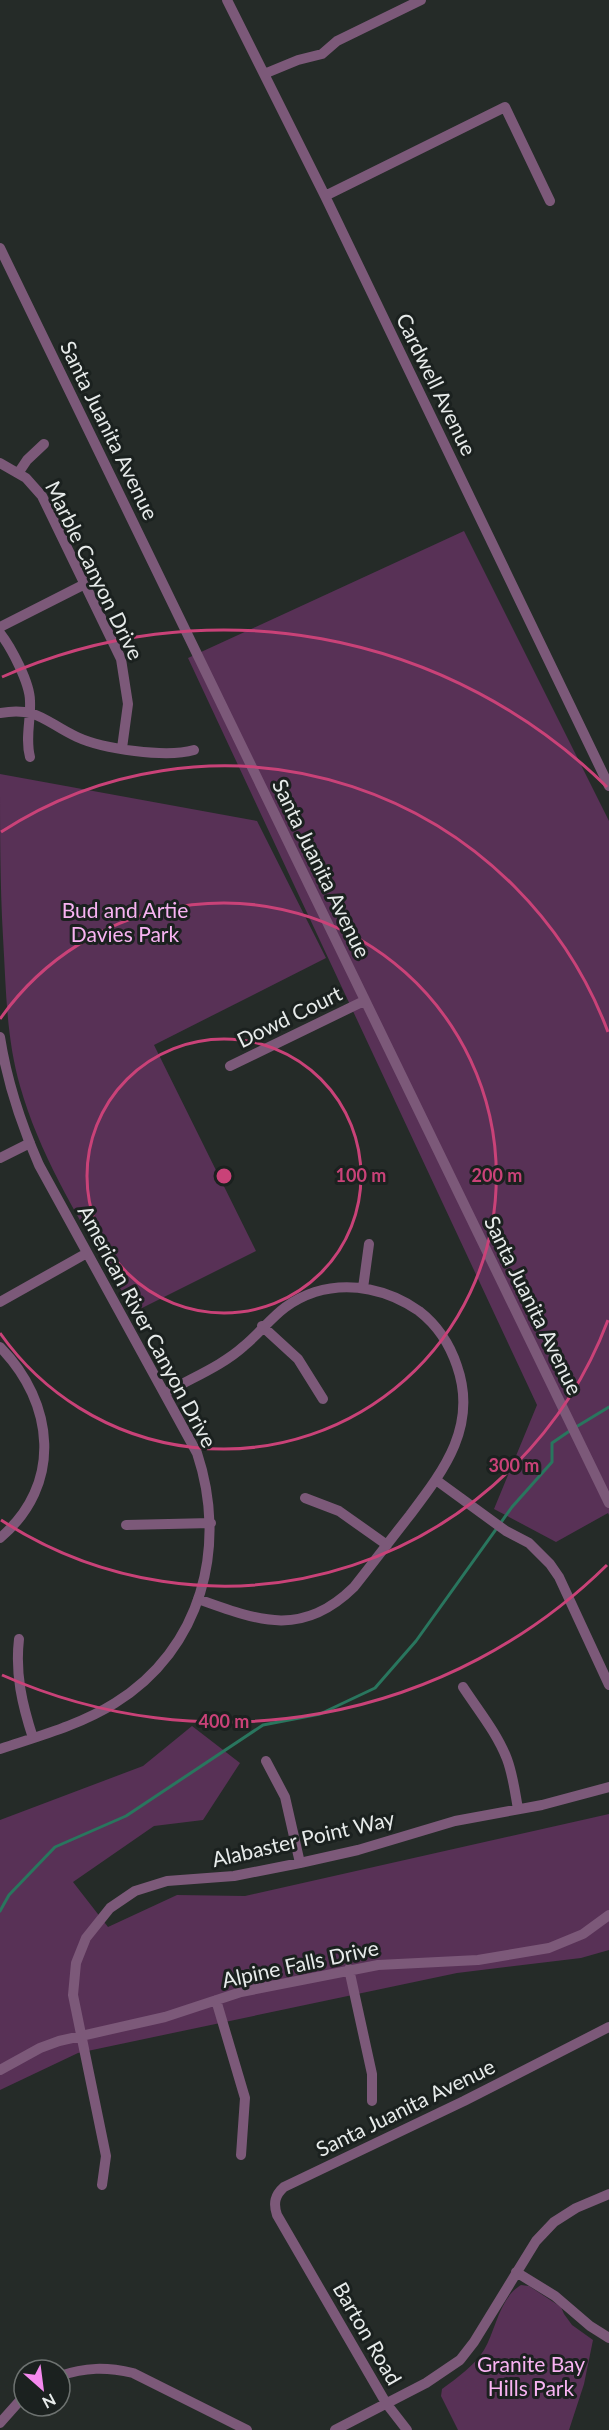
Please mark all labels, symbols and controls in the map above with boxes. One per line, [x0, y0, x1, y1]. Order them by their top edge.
street label: Cardwell Avenue [392, 309, 482, 459]
street label: Santa Juanita Avenue [56, 337, 164, 523]
street label: Marble Canyon Drive [41, 476, 149, 664]
street label: Santa Juanita Avenue [268, 775, 376, 961]
park label: Bud and Artie Davies Park [62, 897, 188, 946]
street label: Dowd Court [232, 980, 346, 1052]
text: 100 m [336, 1164, 386, 1186]
text: 200 m [472, 1164, 522, 1186]
centre of rings [214, 1166, 234, 1186]
street label: American River Canyon Drive [73, 1201, 223, 1451]
street label: Santa Juanita Avenue [480, 1212, 588, 1398]
text: 300 m [489, 1454, 539, 1476]
text: 400 m [199, 1710, 249, 1732]
street label: Alabaster Point Way [209, 1805, 397, 1871]
street label: Alpine Falls Drive [219, 1934, 381, 1992]
street label: Santa Juanita Avenue [312, 2053, 498, 2161]
street label: Barton Road [329, 2277, 407, 2389]
park label: Granite Bay Hills Park [477, 2351, 585, 2400]
north arrow [12, 2358, 72, 2418]
text: N [39, 2390, 59, 2413]

